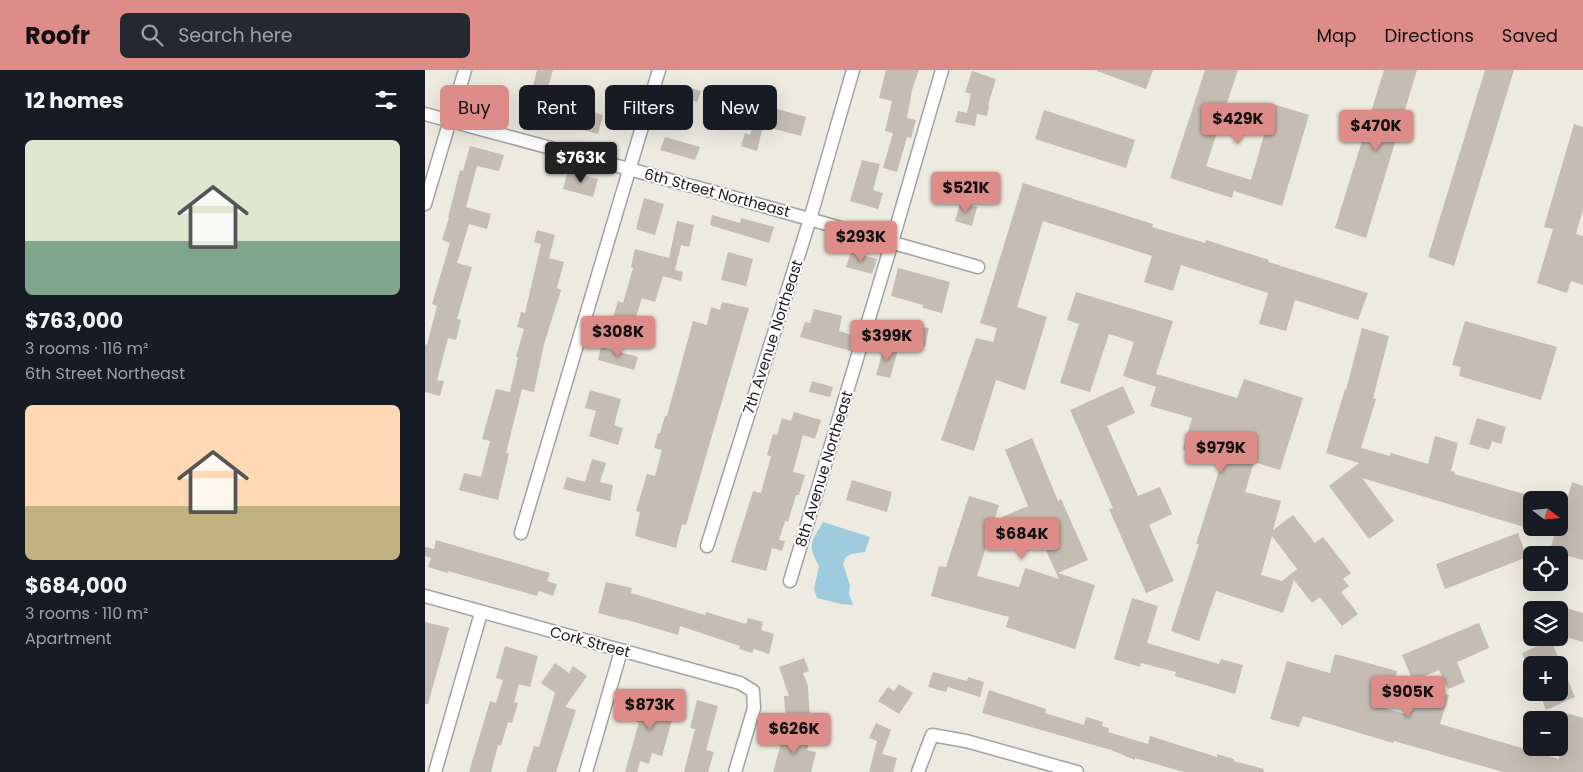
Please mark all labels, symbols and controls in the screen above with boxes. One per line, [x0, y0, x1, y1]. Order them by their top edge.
search box [120, 13, 470, 58]
text: Roofr [25, 19, 90, 52]
icon: search [138, 21, 166, 49]
text: Search here [178, 22, 293, 49]
text: Map [1317, 23, 1356, 48]
text: Directions [1384, 23, 1474, 48]
text: Saved [1502, 23, 1558, 48]
chip: Buy [440, 85, 509, 130]
chip: Rent [519, 85, 595, 130]
chip: Filters [605, 85, 693, 130]
chip: New [703, 85, 777, 130]
text: 12 homes [25, 86, 124, 115]
icon: filters [372, 86, 400, 114]
pin: $429K [1203, 102, 1273, 145]
text: $429K [1212, 107, 1264, 130]
pin: $470K [1341, 109, 1411, 152]
text: $470K [1350, 114, 1402, 137]
pin: $763K [546, 142, 616, 184]
text: $763K [556, 146, 606, 169]
street label: 6th Street Northeast [642, 163, 792, 222]
icon: home [168, 172, 258, 262]
pin: $521K [931, 172, 1001, 214]
text: $521K [942, 176, 990, 199]
pin: $293K [826, 220, 896, 263]
text: $293K [836, 225, 886, 248]
street label: 7th Avenue Northeast [738, 257, 807, 417]
text: $763,000 [25, 306, 123, 335]
pin: $308K [583, 316, 653, 358]
text: $308K [592, 320, 644, 343]
pin: $399K [852, 320, 922, 362]
text: $399K [861, 324, 913, 347]
text: 3 rooms · 116 m² [25, 337, 148, 360]
text: 6th Street Northeast [25, 362, 185, 385]
street label: 8th Avenue Northeast [790, 388, 857, 550]
pin: $979K [1186, 432, 1256, 474]
text: $979K [1196, 436, 1246, 459]
icon: home [168, 437, 258, 527]
north arrow [1523, 491, 1567, 536]
map controls [1523, 491, 1568, 756]
pin: $684K [987, 518, 1057, 560]
text: $684K [995, 522, 1049, 545]
button: locate [1523, 546, 1568, 591]
text: $684,000 [25, 571, 127, 600]
button: layers [1523, 601, 1568, 646]
text: 3 rooms · 110 m² [25, 602, 148, 625]
street label: Cork Street [548, 621, 633, 662]
text: Apartment [25, 627, 112, 650]
button: + [1523, 656, 1568, 701]
pin: $905K [1373, 676, 1443, 718]
text: $905K [1382, 680, 1434, 703]
pin: $873K [615, 688, 685, 731]
text: $873K [625, 693, 675, 716]
button: − [1523, 711, 1568, 756]
pin: $626K [759, 712, 829, 755]
text: $626K [768, 717, 820, 740]

